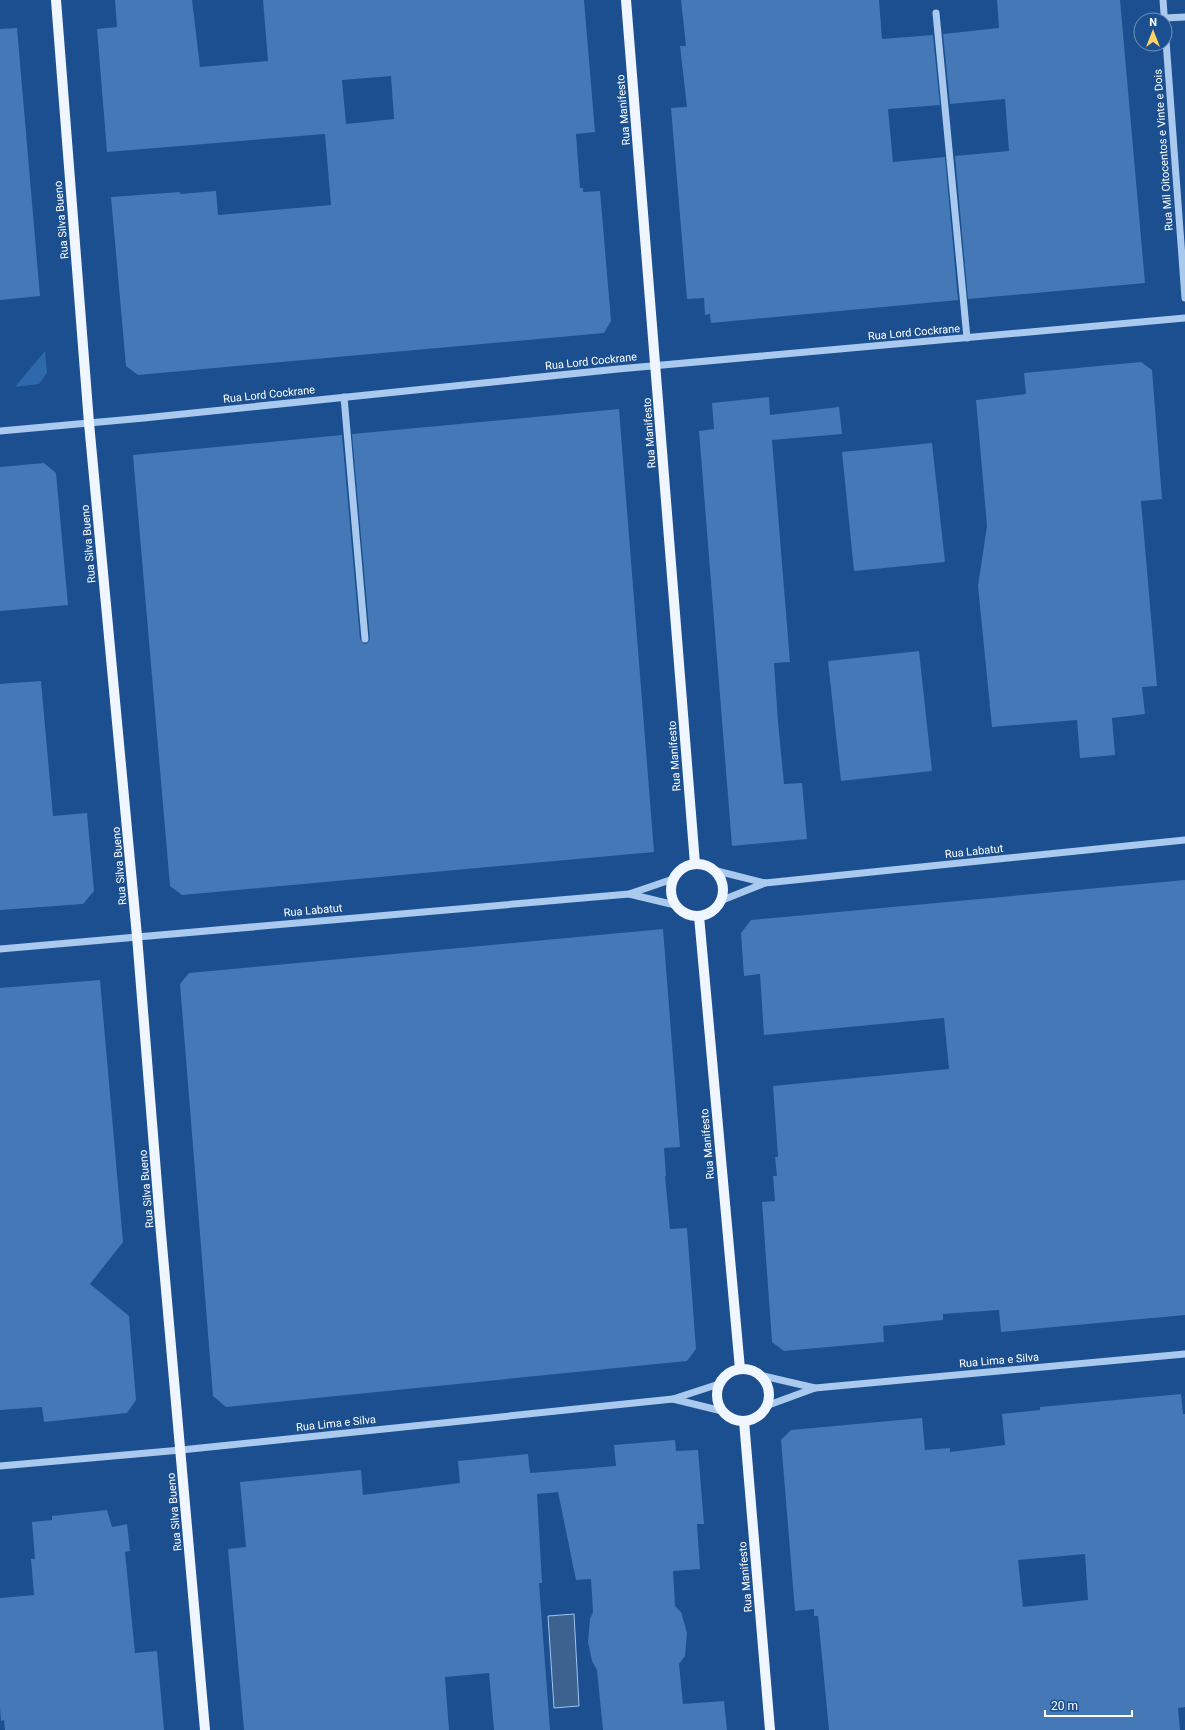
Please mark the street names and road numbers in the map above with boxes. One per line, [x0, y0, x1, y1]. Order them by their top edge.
street label: Rua Mil Oitocentos e Vinte e Dois [1151, 68, 1176, 231]
street label: Rua Manifesto [614, 74, 633, 146]
street label: Rua Silva Bueno [52, 180, 71, 260]
street label: Rua Lord Cockrane [867, 322, 961, 343]
street label: Rua Lord Cockrane [544, 350, 638, 373]
street label: Rua Lord Cockrane [222, 383, 316, 406]
street label: Rua Manifesto [641, 397, 658, 469]
street label: Rua Silva Bueno [79, 504, 98, 584]
street label: Rua Manifesto [666, 720, 683, 792]
street label: Rua Silva Bueno [110, 826, 129, 906]
street label: Rua Labatut [944, 842, 1004, 861]
street label: Rua Labatut [283, 901, 343, 920]
street label: Rua Manifesto [698, 1108, 717, 1180]
street label: Rua Silva Bueno [137, 1149, 156, 1229]
street label: Rua Lima e Silva [959, 1351, 1040, 1370]
street label: Rua Lima e Silva [295, 1413, 377, 1434]
street label: Rua Silva Bueno [165, 1472, 184, 1552]
street label: Rua Manifesto [736, 1541, 755, 1613]

